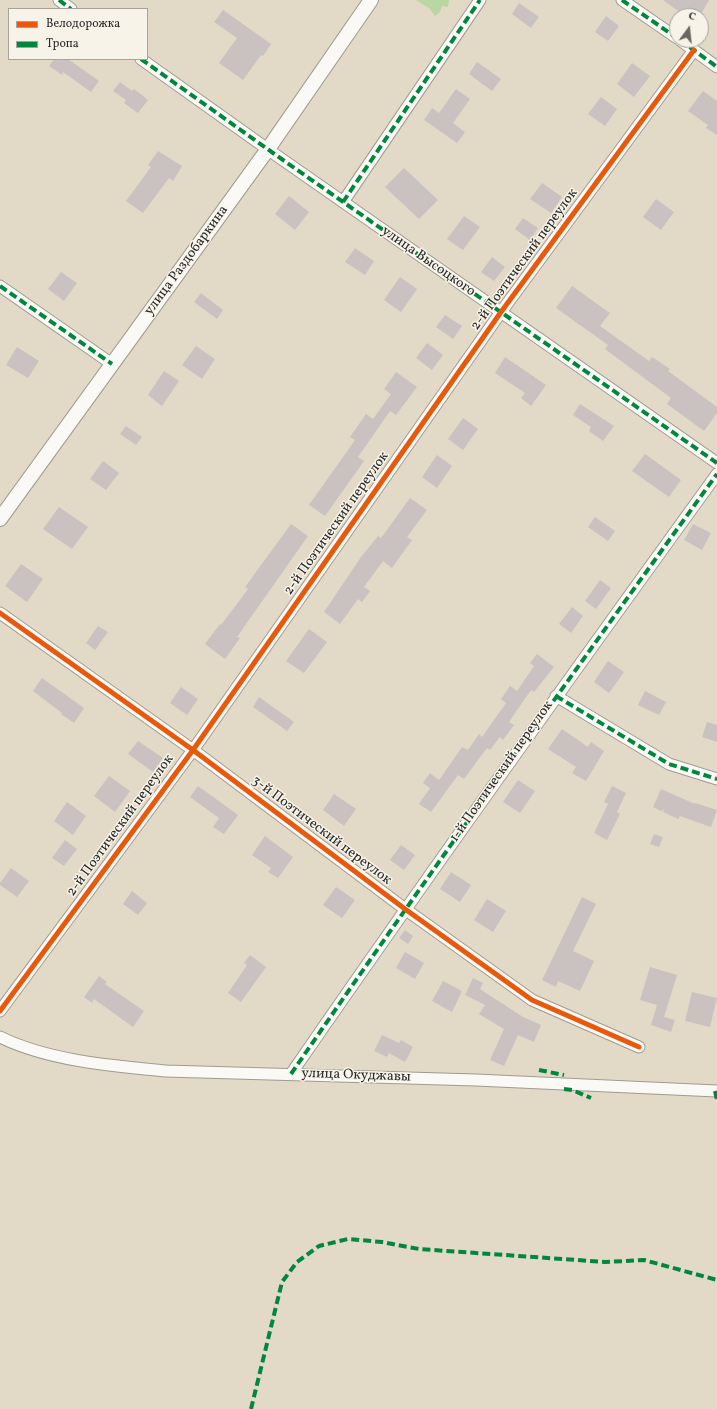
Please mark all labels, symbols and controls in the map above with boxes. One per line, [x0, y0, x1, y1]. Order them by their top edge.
legend [8, 8, 148, 60]
north arrow [669, 8, 709, 48]
text: С [687, 9, 697, 25]
text: Велодорожка [46, 16, 120, 32]
text: Тропа [46, 36, 79, 52]
street label: 2-й Поэтический переулок [468, 186, 582, 334]
street label: улица Раздобаркина [141, 203, 233, 319]
street label: улица Высоцкого [378, 223, 478, 301]
street label: 2-й Поэтический переулок [281, 449, 393, 599]
street label: 1-й Поэтический переулок [447, 698, 557, 846]
street label: 2-й Поэтический переулок [64, 752, 178, 900]
street label: 3-й Поэтический переулок [248, 773, 394, 889]
street label: улица Окуджавы [301, 1066, 411, 1086]

